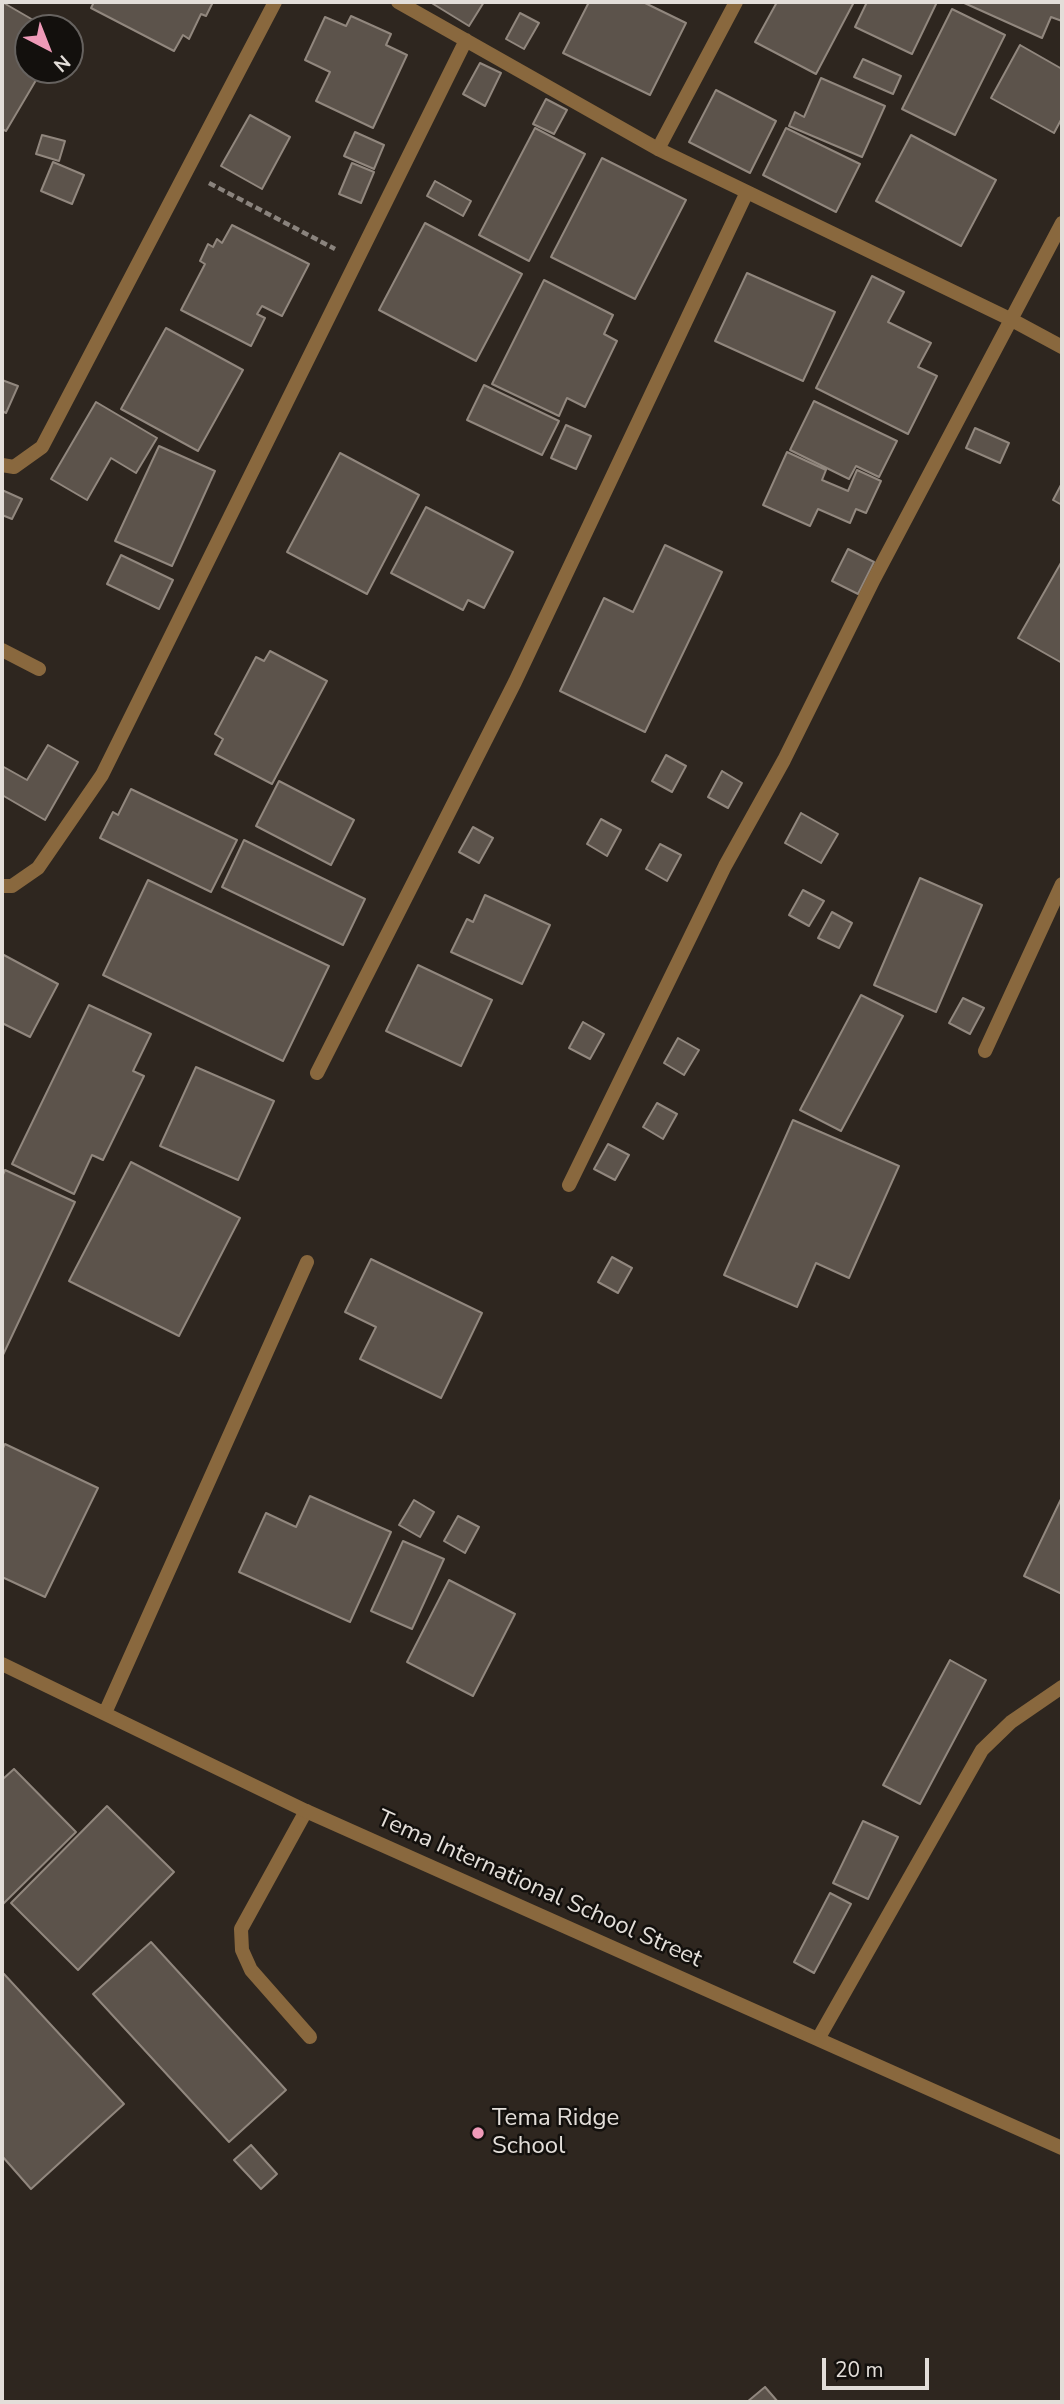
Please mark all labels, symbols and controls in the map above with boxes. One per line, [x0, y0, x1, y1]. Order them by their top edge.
north arrow [14, 14, 84, 84]
text: N [48, 49, 76, 78]
street label: Tema International School Street [372, 1805, 706, 1975]
place label: Tema Ridge School [492, 2105, 619, 2161]
marker: Tema Ridge School [470, 2125, 486, 2141]
scale bar [826, 2344, 933, 2388]
text: 20 m [835, 2356, 884, 2384]

